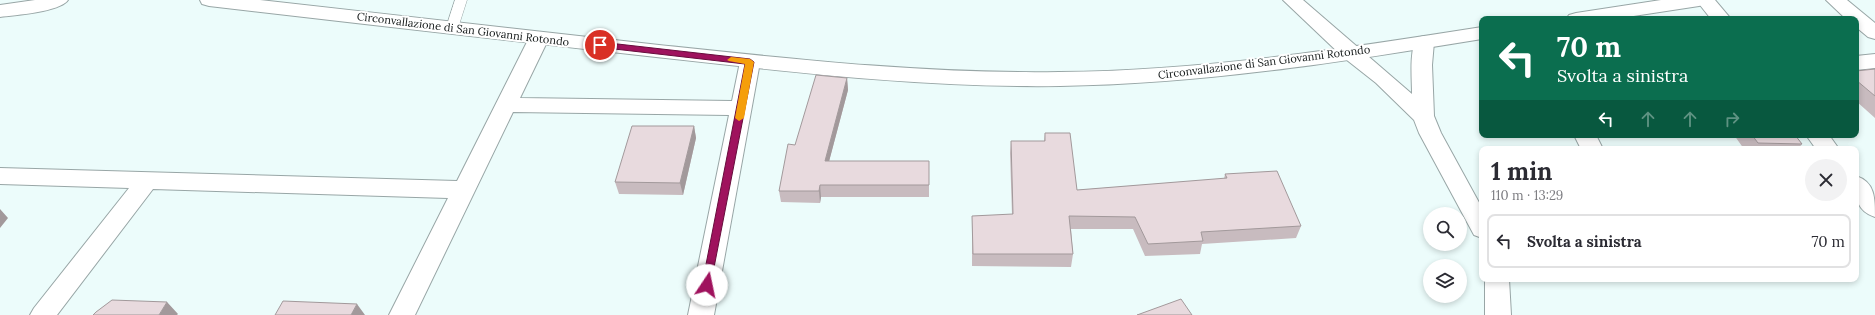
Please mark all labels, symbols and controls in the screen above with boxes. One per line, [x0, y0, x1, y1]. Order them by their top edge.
street label: Circonvallazione di San Giovanni Rotondo [356, 9, 570, 49]
pin [583, 28, 617, 62]
text: 70 m [1557, 29, 1621, 65]
icon: left [1491, 32, 1543, 84]
icon: arrive [589, 34, 611, 56]
street label: Circonvallazione di San Giovanni Rotondo [1157, 42, 1371, 82]
text: Svolta a sinistra [1557, 64, 1688, 87]
icon: left [1595, 108, 1617, 130]
icon: ahead [1637, 108, 1659, 130]
icon: ahead [1679, 108, 1701, 130]
icon: right [1721, 108, 1743, 130]
text: 1 min [1491, 156, 1552, 187]
button: close [1805, 159, 1847, 201]
text: 110 m · 13:29 [1491, 187, 1563, 204]
map controls [1423, 207, 1467, 303]
button: search [1423, 207, 1467, 251]
icon: left [1493, 230, 1515, 252]
text: Svolta a sinistra [1527, 232, 1642, 251]
text: 70 m [1811, 232, 1845, 251]
button: layers [1423, 259, 1467, 303]
position arrow [686, 264, 728, 306]

